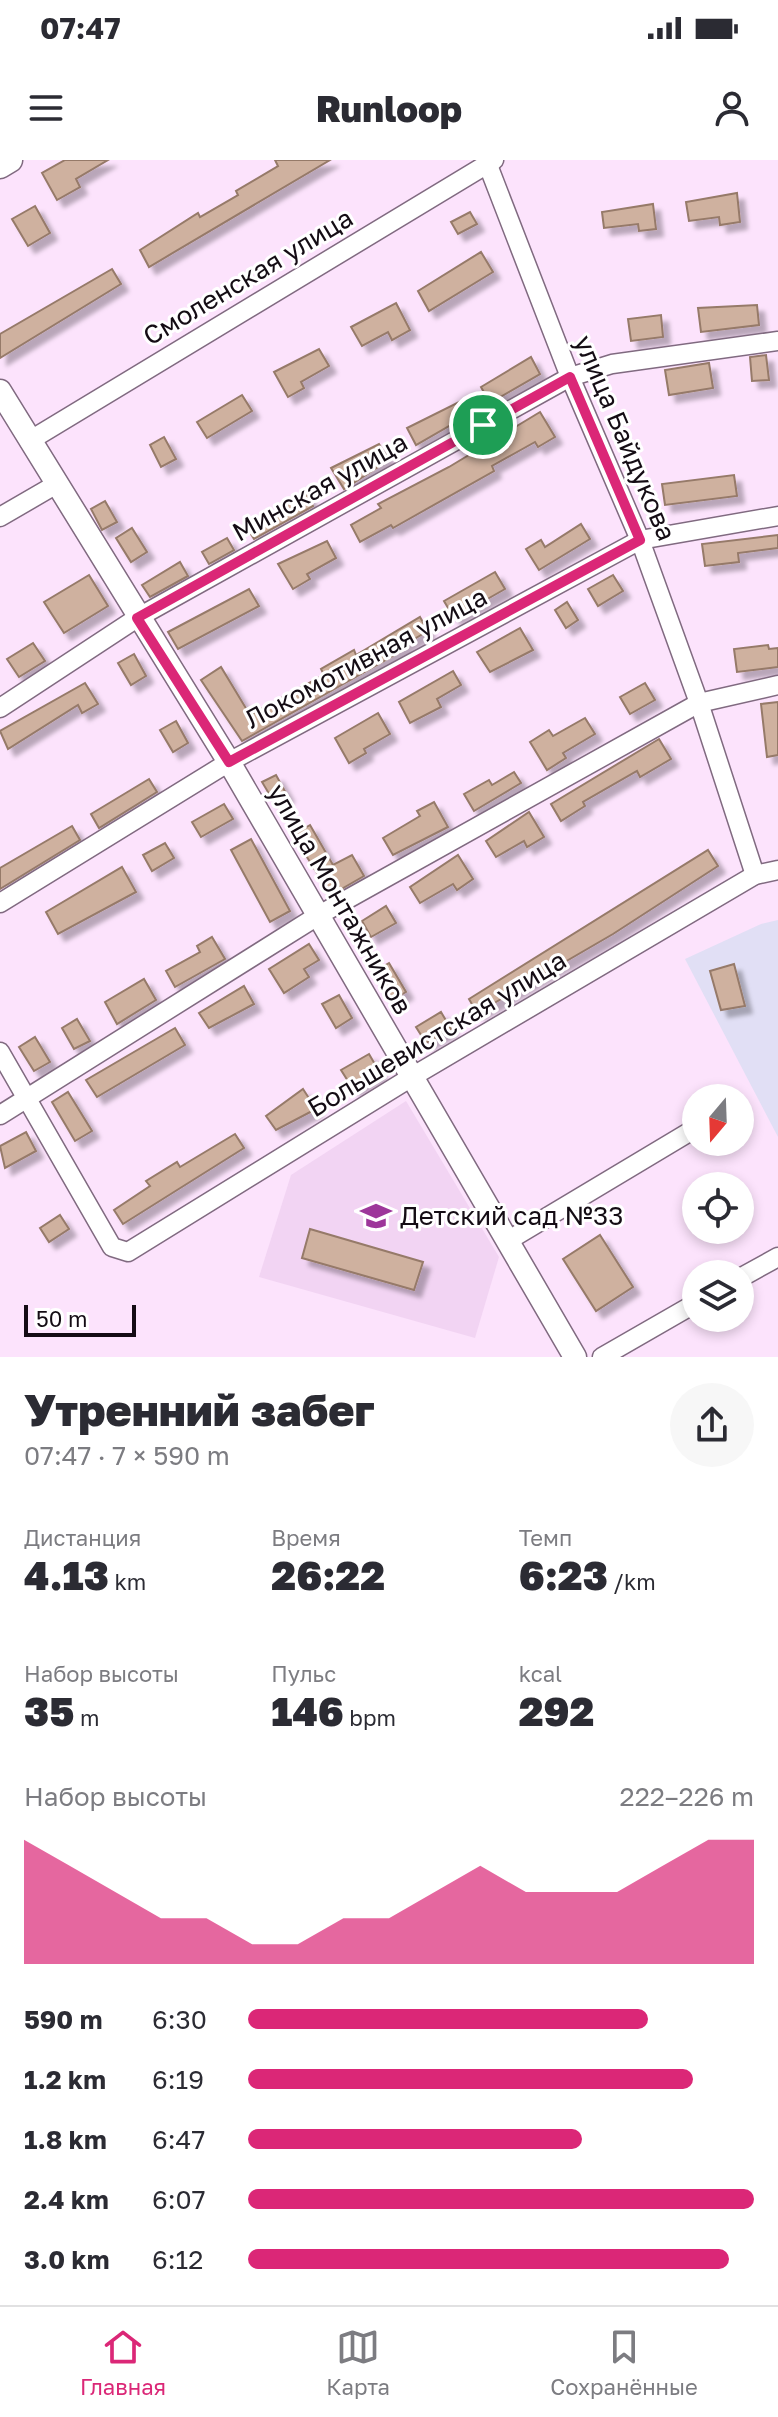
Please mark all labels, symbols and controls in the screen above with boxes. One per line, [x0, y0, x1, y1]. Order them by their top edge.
text: 07:47 [40, 10, 121, 46]
icon: menu [24, 86, 68, 130]
icon: person [710, 86, 754, 130]
text: Runloop [316, 87, 462, 130]
street label: Смоленская улица [137, 202, 358, 351]
street label: улица Байдукова [568, 331, 683, 545]
pin [449, 391, 517, 459]
icon: arrive [461, 403, 505, 447]
street label: Минская улица [227, 426, 413, 547]
street label: Локомотивная улица [239, 581, 492, 735]
street label: улица Монтажников [262, 778, 419, 1019]
street label: Большевистская улица [302, 944, 572, 1123]
north arrow [682, 1084, 754, 1156]
map controls [682, 1084, 754, 1332]
button: locate [682, 1172, 754, 1244]
school or university icon: Детский сад №33 [359, 1199, 393, 1233]
place label: Детский сад №33 [400, 1200, 623, 1231]
button: layers [682, 1260, 754, 1332]
scale bar [24, 1301, 136, 1337]
text: 50 m [36, 1305, 87, 1332]
text: Утренний забег [24, 1383, 375, 1436]
button: share [670, 1383, 754, 1467]
text: 07:47 · 7 × 590 m [24, 1440, 230, 1471]
text: Дистанция [24, 1524, 141, 1551]
text: Время [271, 1524, 341, 1551]
text: Темп [519, 1524, 572, 1551]
text: 4.13 [24, 1551, 109, 1599]
text: 26:22 [271, 1551, 385, 1599]
text: 6:23 [519, 1551, 608, 1599]
text: km [109, 1568, 146, 1595]
text: /km [608, 1568, 656, 1595]
text: Набор высоты [24, 1660, 179, 1687]
text: Пульс [271, 1660, 336, 1687]
text: kcal [519, 1660, 562, 1687]
text: 35 [24, 1687, 74, 1735]
text: 146 [271, 1687, 344, 1735]
text: 292 [519, 1687, 594, 1735]
text: m [74, 1704, 99, 1731]
text: bpm [344, 1704, 396, 1731]
text: Набор высоты [24, 1781, 207, 1812]
text: 222–226 m [620, 1781, 754, 1812]
text: 590 m [24, 2004, 103, 2035]
text: 6:30 [152, 2004, 207, 2035]
text: 1.2 km [24, 2064, 106, 2095]
text: 6:19 [152, 2064, 204, 2095]
text: 1.8 km [24, 2124, 107, 2155]
text: 6:47 [152, 2124, 205, 2155]
text: 2.4 km [24, 2184, 109, 2215]
text: 6:07 [152, 2184, 205, 2215]
text: 3.0 km [24, 2244, 109, 2275]
text: 6:12 [152, 2244, 203, 2275]
tab: Главная [80, 2325, 166, 2400]
tab: Карта [326, 2325, 390, 2400]
tab: Сохранённые [550, 2325, 698, 2400]

